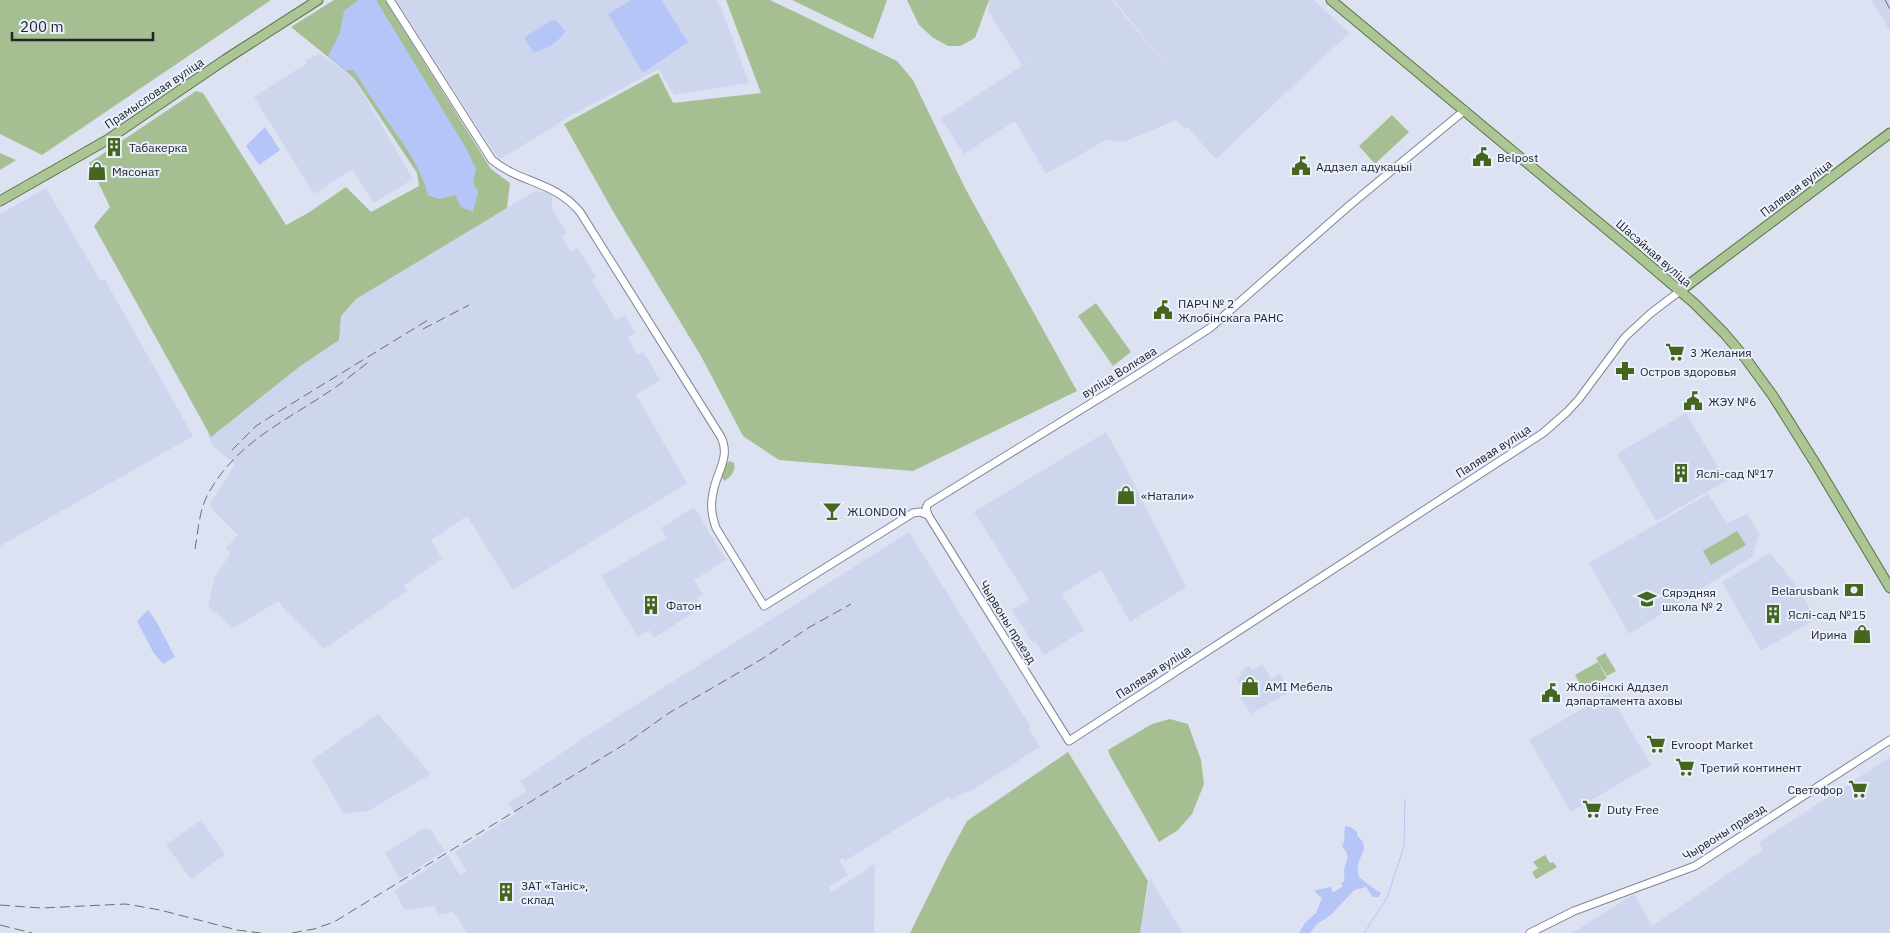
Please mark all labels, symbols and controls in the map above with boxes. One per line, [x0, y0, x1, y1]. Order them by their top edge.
scale bar [12, 10, 154, 42]
text: 200 m [20, 17, 64, 36]
street label: Прамысловая вуліца [102, 54, 207, 132]
building icon: Табакерка [103, 136, 125, 158]
place label: Табакерка [129, 140, 188, 155]
public building icon: Belpost [1471, 146, 1493, 168]
place label: Belpost [1497, 150, 1538, 165]
public building icon: Аддзел адукацыі [1290, 155, 1312, 177]
street label: Палявая вуліца [1757, 156, 1835, 220]
place label: Аддзел адукацыі [1316, 159, 1412, 174]
shop icon: Мясонат [86, 160, 108, 182]
place label: Мясонат [112, 164, 160, 179]
street label: Шасэйная вуліца [1613, 216, 1695, 290]
place label: ПАРЧ № 2 Жлобінскага РАНС [1178, 296, 1284, 325]
public building icon: ПАРЧ № 2 Жлобінскага РАНС [1152, 299, 1174, 321]
supermarket icon: 3 Желания [1664, 341, 1686, 363]
street label: вуліца Волкава [1079, 343, 1160, 401]
place label: 3 Желания [1690, 345, 1752, 360]
pharmacy icon: Остров здоровья [1614, 360, 1636, 382]
place label: Остров здоровья [1640, 364, 1736, 379]
public building icon: ЖЭУ №6 [1682, 390, 1704, 412]
place label: ЖЭУ №6 [1708, 394, 1756, 409]
street label: Палявая вуліца [1453, 421, 1534, 481]
building icon: Яслі-сад №17 [1670, 462, 1692, 484]
place label: Яслі-сад №17 [1696, 466, 1774, 481]
shop icon: «Натали» [1115, 484, 1137, 506]
place label: «Натали» [1141, 488, 1194, 503]
bar icon: ЖLONDON [821, 500, 843, 522]
place label: ЖLONDON [847, 504, 906, 519]
street label: Чырвоны праезд [976, 578, 1040, 666]
bank icon: Belarusbank [1843, 579, 1865, 601]
place label: Belarusbank [1771, 583, 1840, 598]
place label: Сярэдняя школа № 2 [1662, 585, 1723, 614]
school or university icon: Сярэдняя школа № 2 [1636, 588, 1658, 610]
building icon: Фатон [640, 594, 662, 616]
place label: Фатон [666, 598, 702, 613]
building icon: Яслі-сад №15 [1762, 603, 1784, 625]
place label: Яслі-сад №15 [1788, 607, 1866, 622]
shop icon: Ирина [1851, 623, 1873, 645]
place label: Ирина [1811, 627, 1848, 642]
street label: Палявая вуліца [1113, 642, 1194, 702]
shop icon: AMI Мебель [1239, 675, 1261, 697]
place label: AMI Мебель [1265, 679, 1333, 694]
place label: Жлобінскі Аддзел дэпартамента аховы [1566, 679, 1683, 708]
public building icon: Жлобінскі Аддзел дэпартамента аховы [1540, 682, 1562, 704]
supermarket icon: Evroopt Market [1645, 733, 1667, 755]
place label: Evroopt Market [1671, 737, 1753, 752]
supermarket icon: Третий континент [1674, 756, 1696, 778]
place label: Третий континент [1700, 760, 1802, 775]
supermarket icon: Светофор [1847, 778, 1869, 800]
place label: Светофор [1787, 782, 1843, 797]
supermarket icon: Duty Free [1581, 798, 1603, 820]
street label: Чырвоны праезд [1680, 800, 1768, 864]
place label: Duty Free [1607, 802, 1659, 817]
place label: ЗАТ «Таніс», склад [521, 878, 588, 907]
building icon: ЗАТ «Таніс», склад [495, 881, 517, 903]

